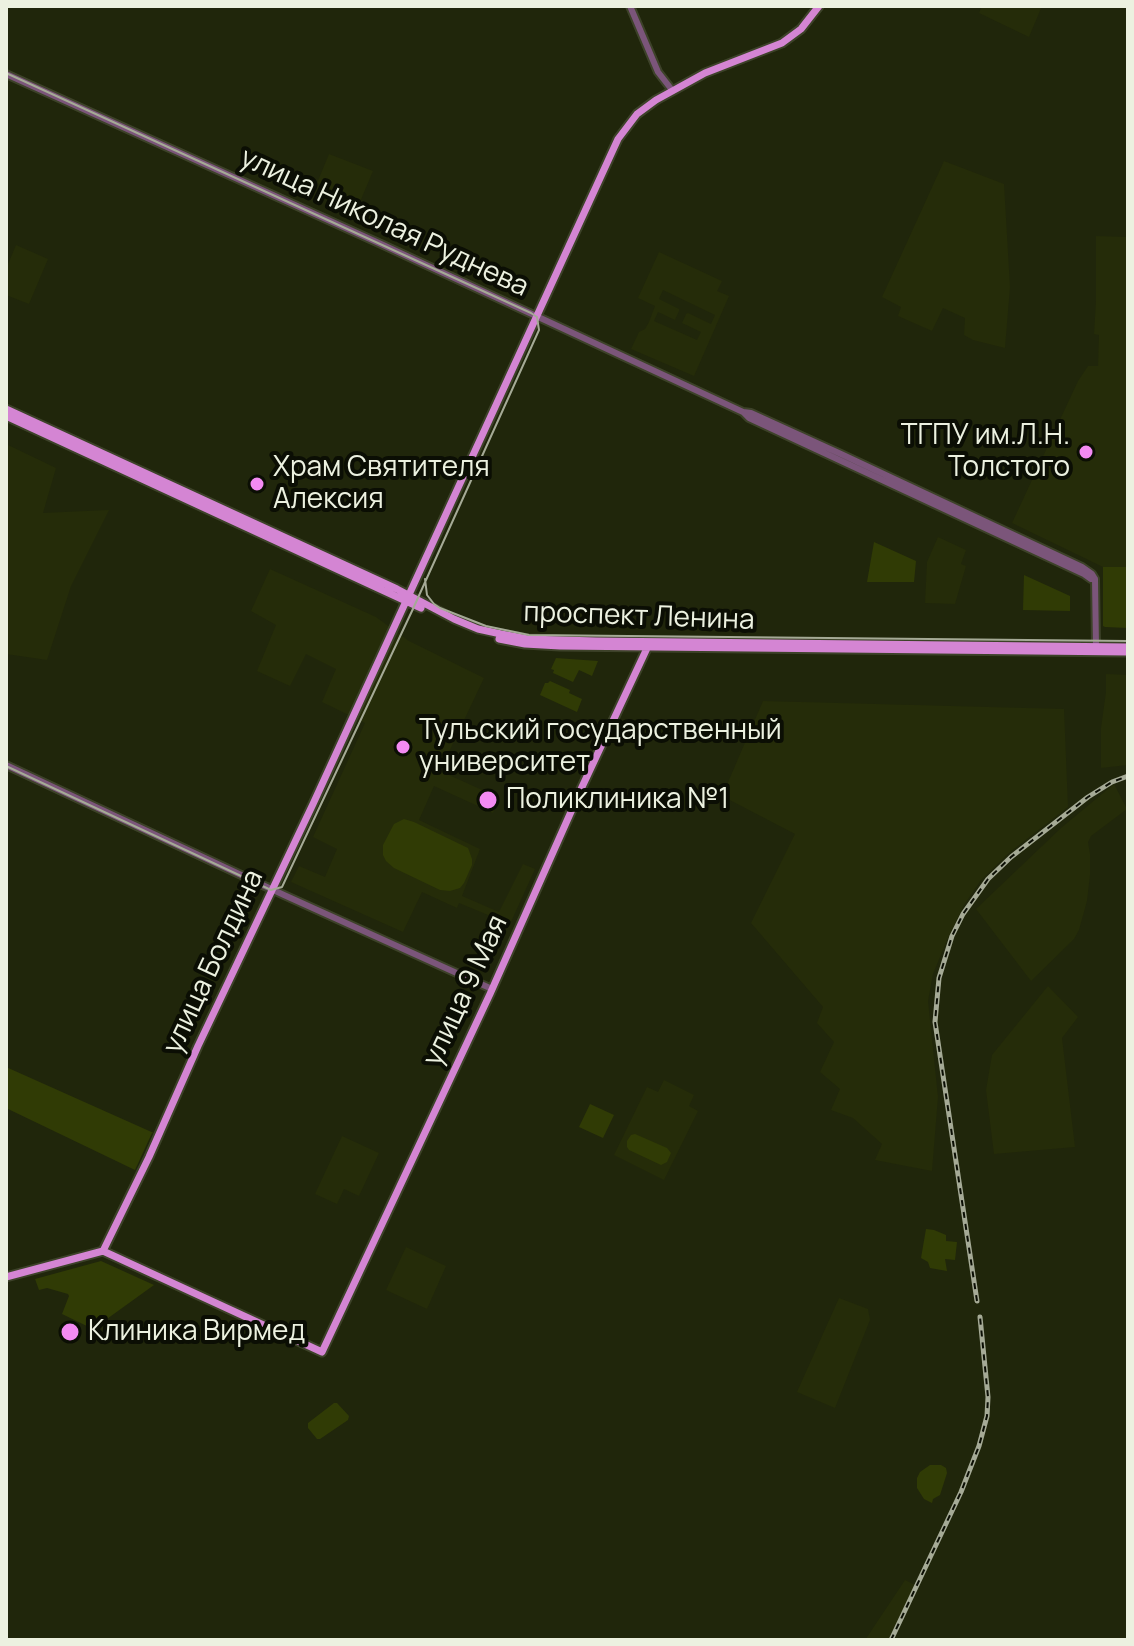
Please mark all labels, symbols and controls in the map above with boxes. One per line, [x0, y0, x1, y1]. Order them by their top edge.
street label: улица Николая Руднева [235, 141, 533, 305]
place label: ТГПУ им.Л.Н. Толстого [901, 419, 1070, 485]
marker: ТГПУ им.Л.Н. Толстого [1077, 443, 1095, 461]
place label: Храм Святителя Алексия [273, 451, 490, 517]
marker: Храм Святителя Алексия [248, 475, 266, 493]
street label: проспект Ленина [523, 596, 755, 638]
place label: Тульский государственный университет [419, 714, 782, 780]
marker: Тульский государственный университет [394, 738, 412, 756]
place label: Поликлиника №1 [506, 783, 729, 817]
marker: Поликлиника №1 [477, 789, 499, 811]
street label: улица Болдина [157, 865, 271, 1059]
street label: улица 9 Мая [416, 910, 516, 1072]
place label: Клиника Вирмед [88, 1315, 305, 1349]
marker: Клиника Вирмед [59, 1321, 81, 1343]

